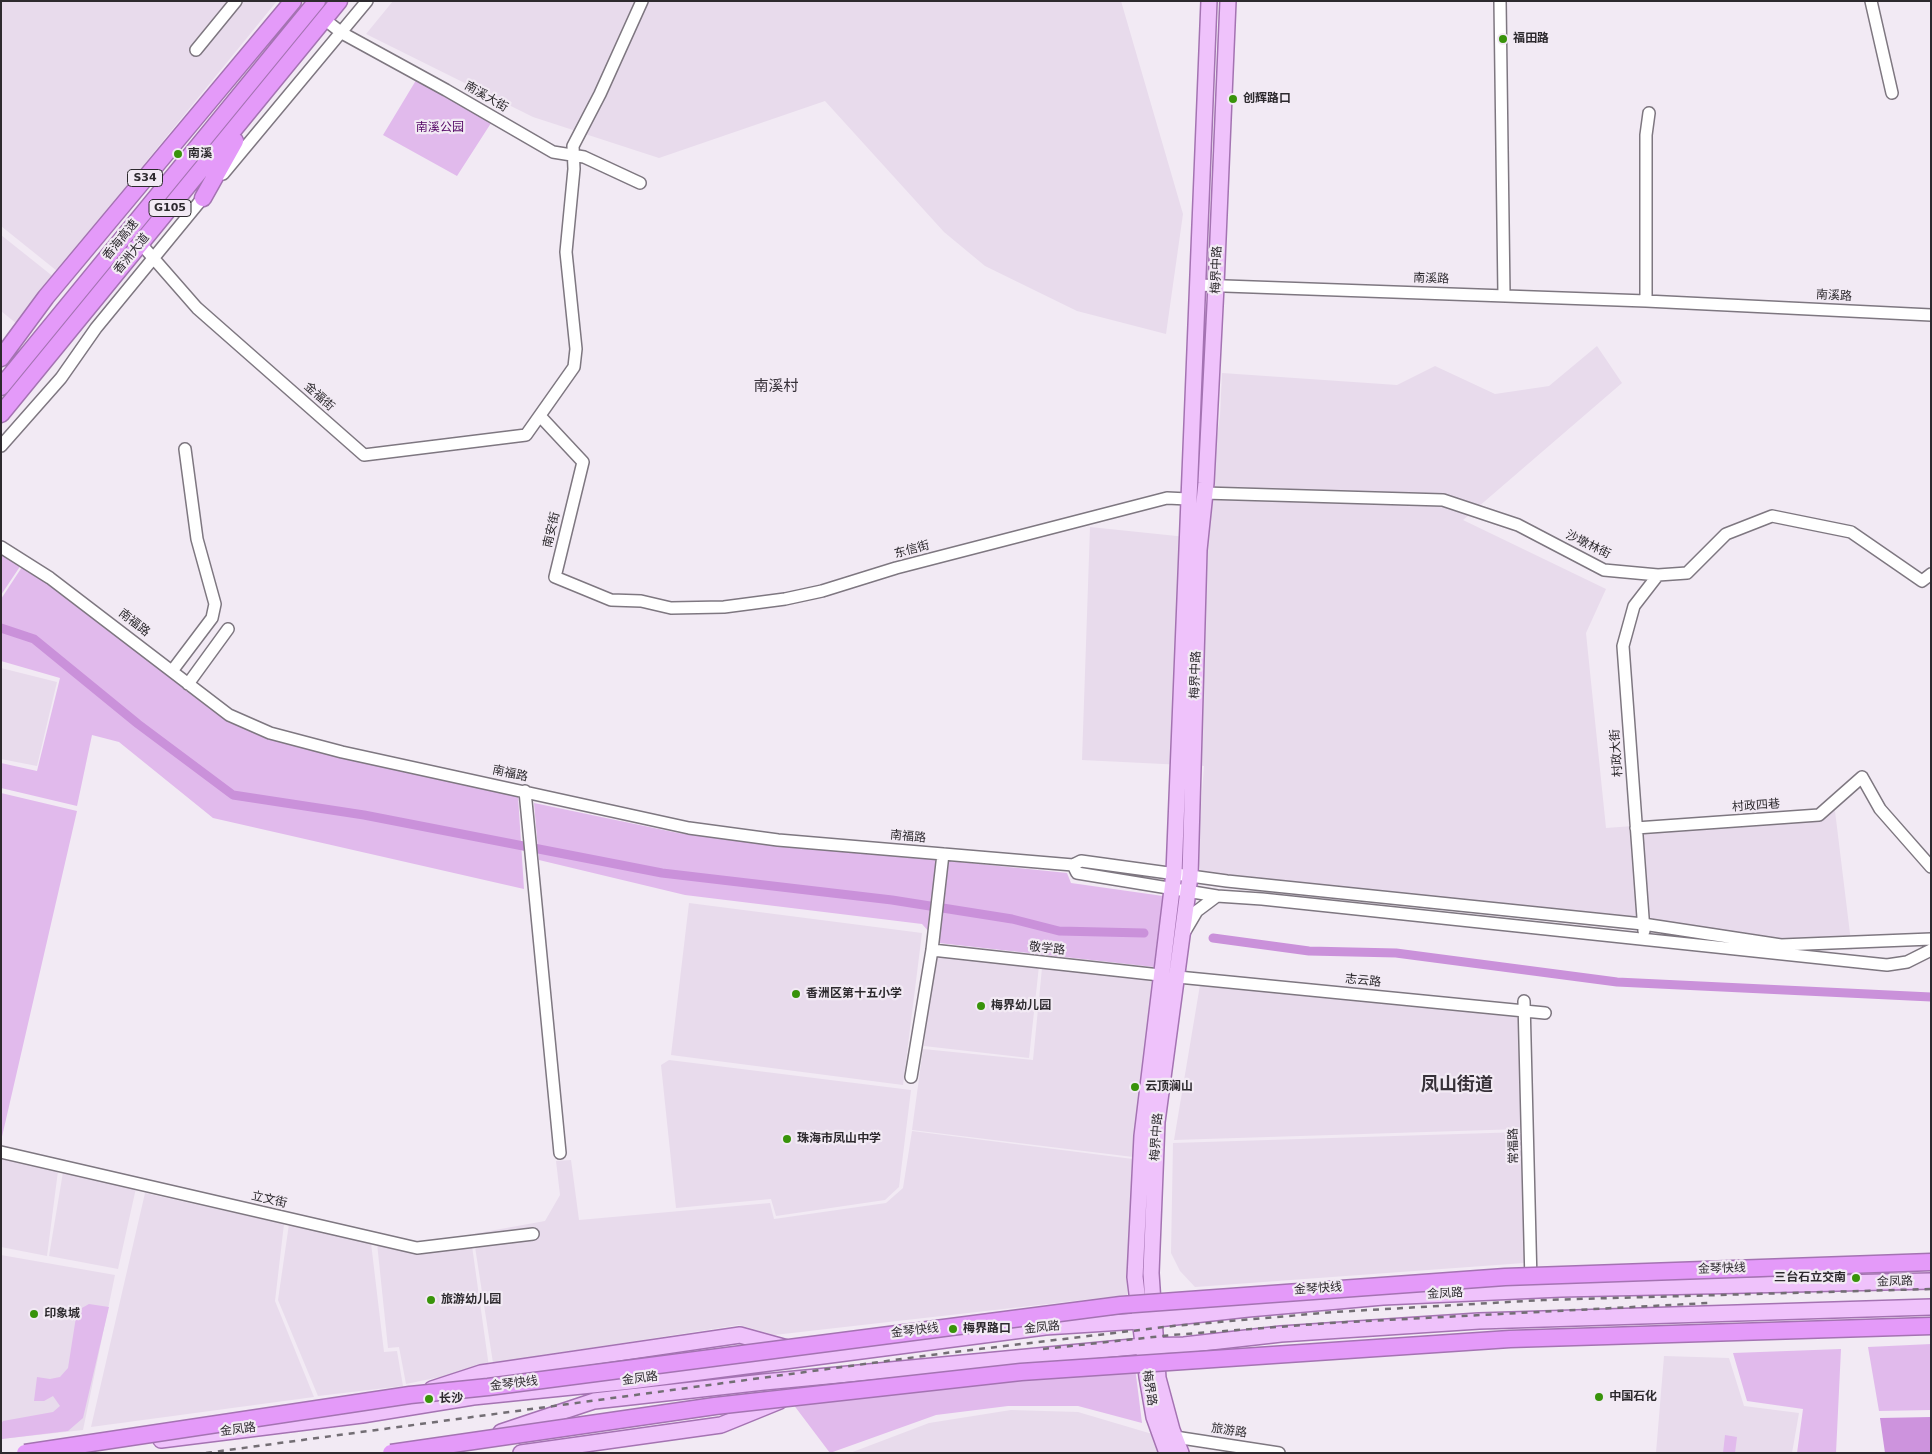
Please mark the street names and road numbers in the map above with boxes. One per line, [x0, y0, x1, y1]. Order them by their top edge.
street label: 南溪大街 [462, 79, 510, 115]
road number: S34 [128, 170, 162, 187]
road number: G105 [149, 200, 191, 217]
street label: 香海高速 [100, 217, 142, 263]
street label: 香洲大道 [111, 231, 153, 277]
street label: 梅界中路 [1209, 246, 1225, 294]
street label: 南溪路 [1413, 271, 1449, 287]
street label: 南溪路 [1816, 288, 1852, 304]
street label: 金福街 [301, 380, 337, 414]
street label: 南安街 [541, 511, 563, 549]
street label: 沙墩林街 [1563, 528, 1613, 562]
street label: 东信街 [893, 538, 931, 562]
street label: 南福路 [115, 606, 153, 640]
street label: 梅界中路 [1188, 651, 1204, 699]
street label: 村政大街 [1608, 729, 1626, 777]
street label: 南福路 [491, 763, 529, 785]
street label: 村政四巷 [1732, 797, 1780, 815]
street label: 南福路 [889, 828, 927, 846]
street label: 敬学路 [1028, 940, 1066, 958]
street label: 志云路 [1344, 972, 1382, 990]
street label: 梅界中路 [1148, 1113, 1166, 1161]
street label: 常福路 [1506, 1128, 1522, 1164]
street label: 立文街 [250, 1189, 288, 1211]
street label: 金琴快线 [1698, 1261, 1746, 1277]
street label: 金凤路 [1877, 1274, 1913, 1290]
street label: 金琴快线 [1294, 1280, 1342, 1298]
street label: 金凤路 [1427, 1286, 1463, 1302]
street label: 金凤路 [1023, 1319, 1061, 1337]
street label: 金琴快线 [890, 1321, 940, 1341]
street label: 梅界路 [1139, 1369, 1159, 1407]
street label: 金凤路 [621, 1370, 659, 1388]
street label: 金琴快线 [489, 1374, 539, 1394]
street label: 金凤路 [219, 1421, 257, 1439]
street label: 旅游路 [1210, 1421, 1248, 1441]

